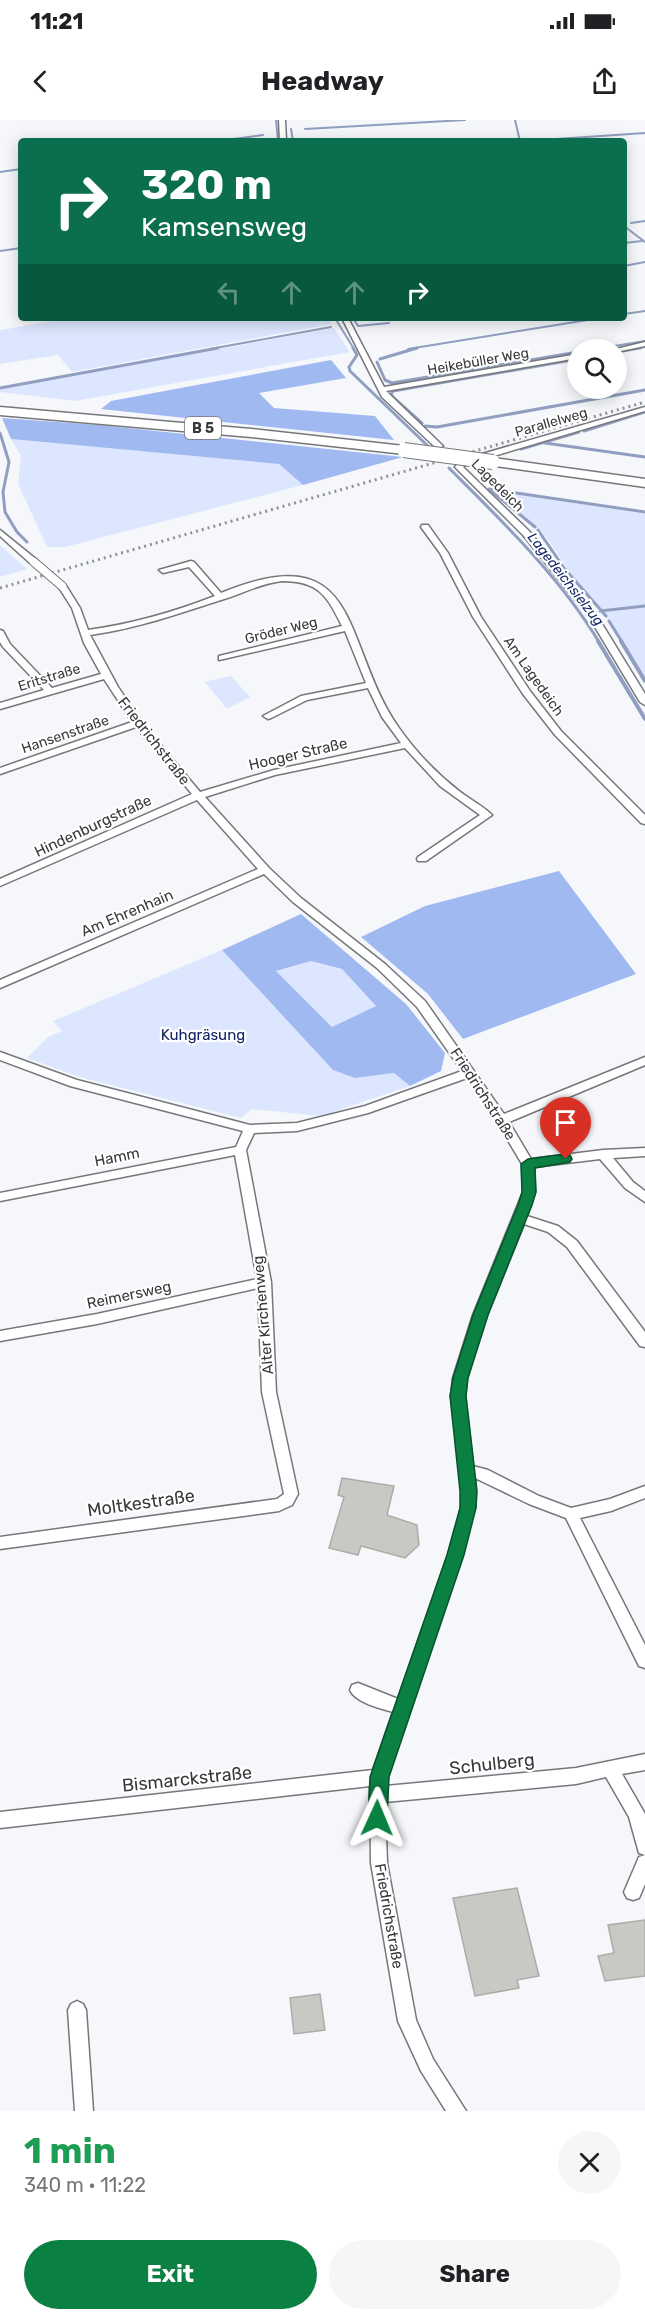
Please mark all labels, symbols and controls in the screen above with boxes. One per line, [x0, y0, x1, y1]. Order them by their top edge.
text: 11:21 [30, 8, 84, 35]
icon: back [24, 65, 57, 98]
text: Headway [261, 65, 384, 97]
icon: share [588, 65, 621, 98]
text: 320 m [141, 160, 272, 210]
icon: right [42, 162, 120, 240]
text: Kamsensweg [141, 211, 307, 243]
icon: left [212, 276, 245, 309]
icon: ahead [275, 276, 308, 309]
icon: ahead [338, 276, 371, 309]
icon: right [401, 276, 434, 309]
map controls [567, 339, 627, 399]
button: search [567, 339, 627, 399]
street label: Heikebüller Weg [426, 344, 530, 379]
street label: Parallelweg [513, 404, 589, 441]
road number: B 5 [185, 417, 221, 439]
street label: Lagedeich [468, 455, 528, 515]
water label: Lagedeichsielzug [524, 529, 607, 629]
street label: Gröder Weg [243, 613, 319, 648]
street label: Am Lagedeich [500, 633, 567, 719]
street label: Eritstraße [16, 660, 83, 695]
street label: Friedrichstraße [114, 693, 194, 789]
street label: Hansenstraße [19, 712, 111, 757]
street label: Hooger Straße [247, 734, 349, 774]
street label: Hindenburgstraße [32, 791, 154, 861]
street label: Am Ehrenhain [78, 885, 176, 941]
park label: Kuhgräsung [161, 1026, 245, 1044]
street label: Friedrichstraße [446, 1044, 520, 1144]
pin [540, 1097, 591, 1159]
icon: arrive [549, 1106, 582, 1139]
street label: Hamm [93, 1144, 141, 1170]
street label: Alter Kirchenweg [249, 1255, 277, 1375]
street label: Reimersweg [85, 1277, 173, 1313]
street label: Moltkestraße [86, 1485, 196, 1521]
street label: Schulberg [448, 1749, 536, 1779]
street label: Bismarckstraße [121, 1761, 253, 1797]
position arrow [345, 1786, 409, 1850]
street label: Friedrichstraße [371, 1862, 407, 1970]
text: 1 min [24, 2129, 116, 2172]
button: close [558, 2131, 621, 2194]
text: 340 m · 11:22 [24, 2173, 146, 2197]
button: Exit [24, 2240, 317, 2309]
button: Share [329, 2240, 621, 2309]

